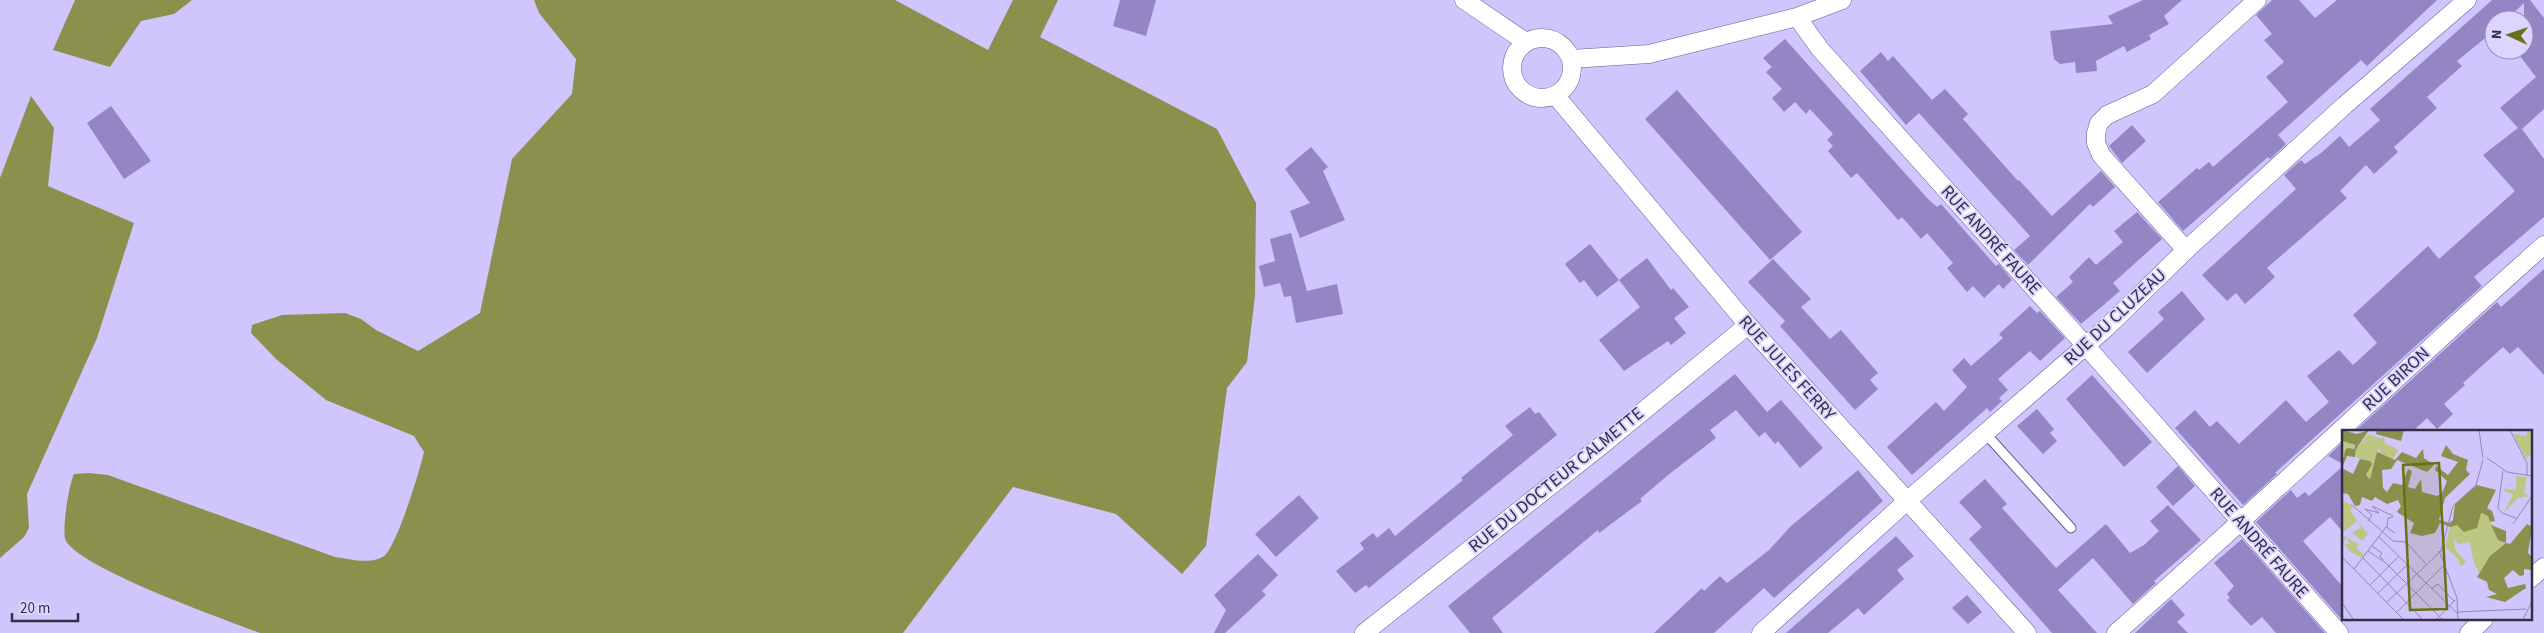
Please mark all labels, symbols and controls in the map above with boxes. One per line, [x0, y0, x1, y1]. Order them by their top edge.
north arrow [2484, 10, 2534, 60]
text: N [2487, 29, 2507, 40]
street label: RUE ANDRÉ FAURE [1935, 180, 2047, 300]
street label: RUE DU CLUZEAU [2058, 263, 2172, 371]
street label: RUE JULES FERRY [1733, 310, 1841, 426]
street label: RUE BIRON [2357, 341, 2435, 417]
street label: RUE DU DOCTEUR CALMETTE [1463, 401, 1649, 559]
inset map [2342, 430, 2532, 620]
street label: RUE ANDRÉ FAURE [2204, 482, 2314, 604]
scale bar [12, 590, 79, 622]
text: 20 m [20, 598, 50, 619]

